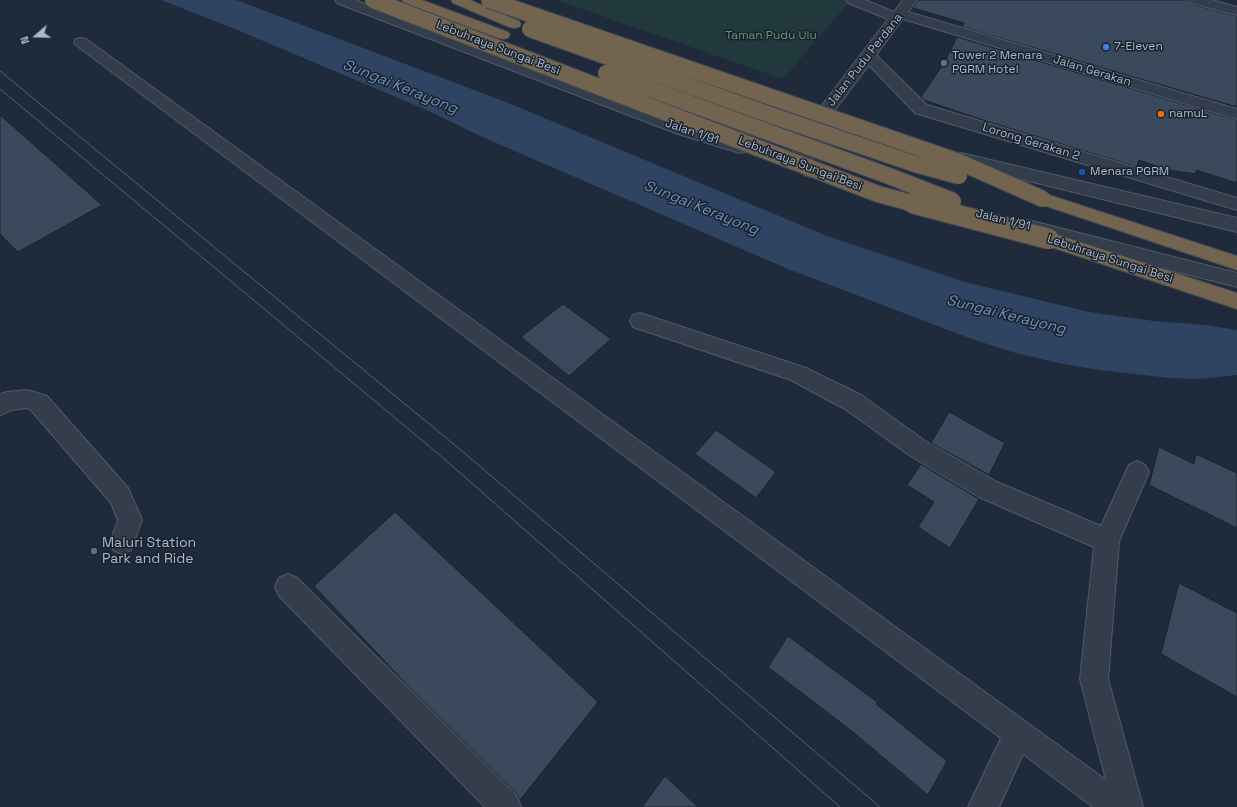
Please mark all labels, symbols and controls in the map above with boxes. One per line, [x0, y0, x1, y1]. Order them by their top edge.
street label: Jalan Pudu Perdana [824, 11, 906, 109]
north arrow [16, 16, 56, 56]
street label: Lebuhraya Sungai Besi [434, 18, 562, 78]
park label: Taman Pudu Ulu [725, 29, 817, 43]
text: N [17, 34, 33, 46]
place label: 7-Eleven [1114, 40, 1163, 54]
marker: 7-Eleven [1101, 42, 1111, 52]
place label: Tower 2 Menara PGRM Hotel [952, 49, 1043, 77]
street label: Jalan Gerakan [1051, 52, 1133, 90]
water label: Sungai Kerayong [340, 56, 460, 118]
marker: Tower 2 Menara PGRM Hotel [939, 58, 949, 68]
place label: namuL [1169, 107, 1207, 121]
marker: namuL [1156, 109, 1166, 119]
street label: Jalan 1/91 [663, 116, 721, 148]
street label: Lorong Gerakan 2 [981, 120, 1081, 164]
street label: Lebuhraya Sungai Besi [736, 134, 864, 194]
place label: Menara PGRM [1090, 165, 1169, 179]
marker: Menara PGRM [1077, 167, 1087, 177]
water label: Sungai Kerayong [641, 177, 761, 239]
street label: Jalan 1/91 [974, 206, 1032, 234]
street label: Lebuhraya Sungai Besi [1045, 232, 1175, 286]
water label: Sungai Kerayong [945, 291, 1067, 339]
place label: Maluri Station Park and Ride [102, 535, 196, 568]
marker: Maluri Station Park and Ride [89, 546, 99, 556]

